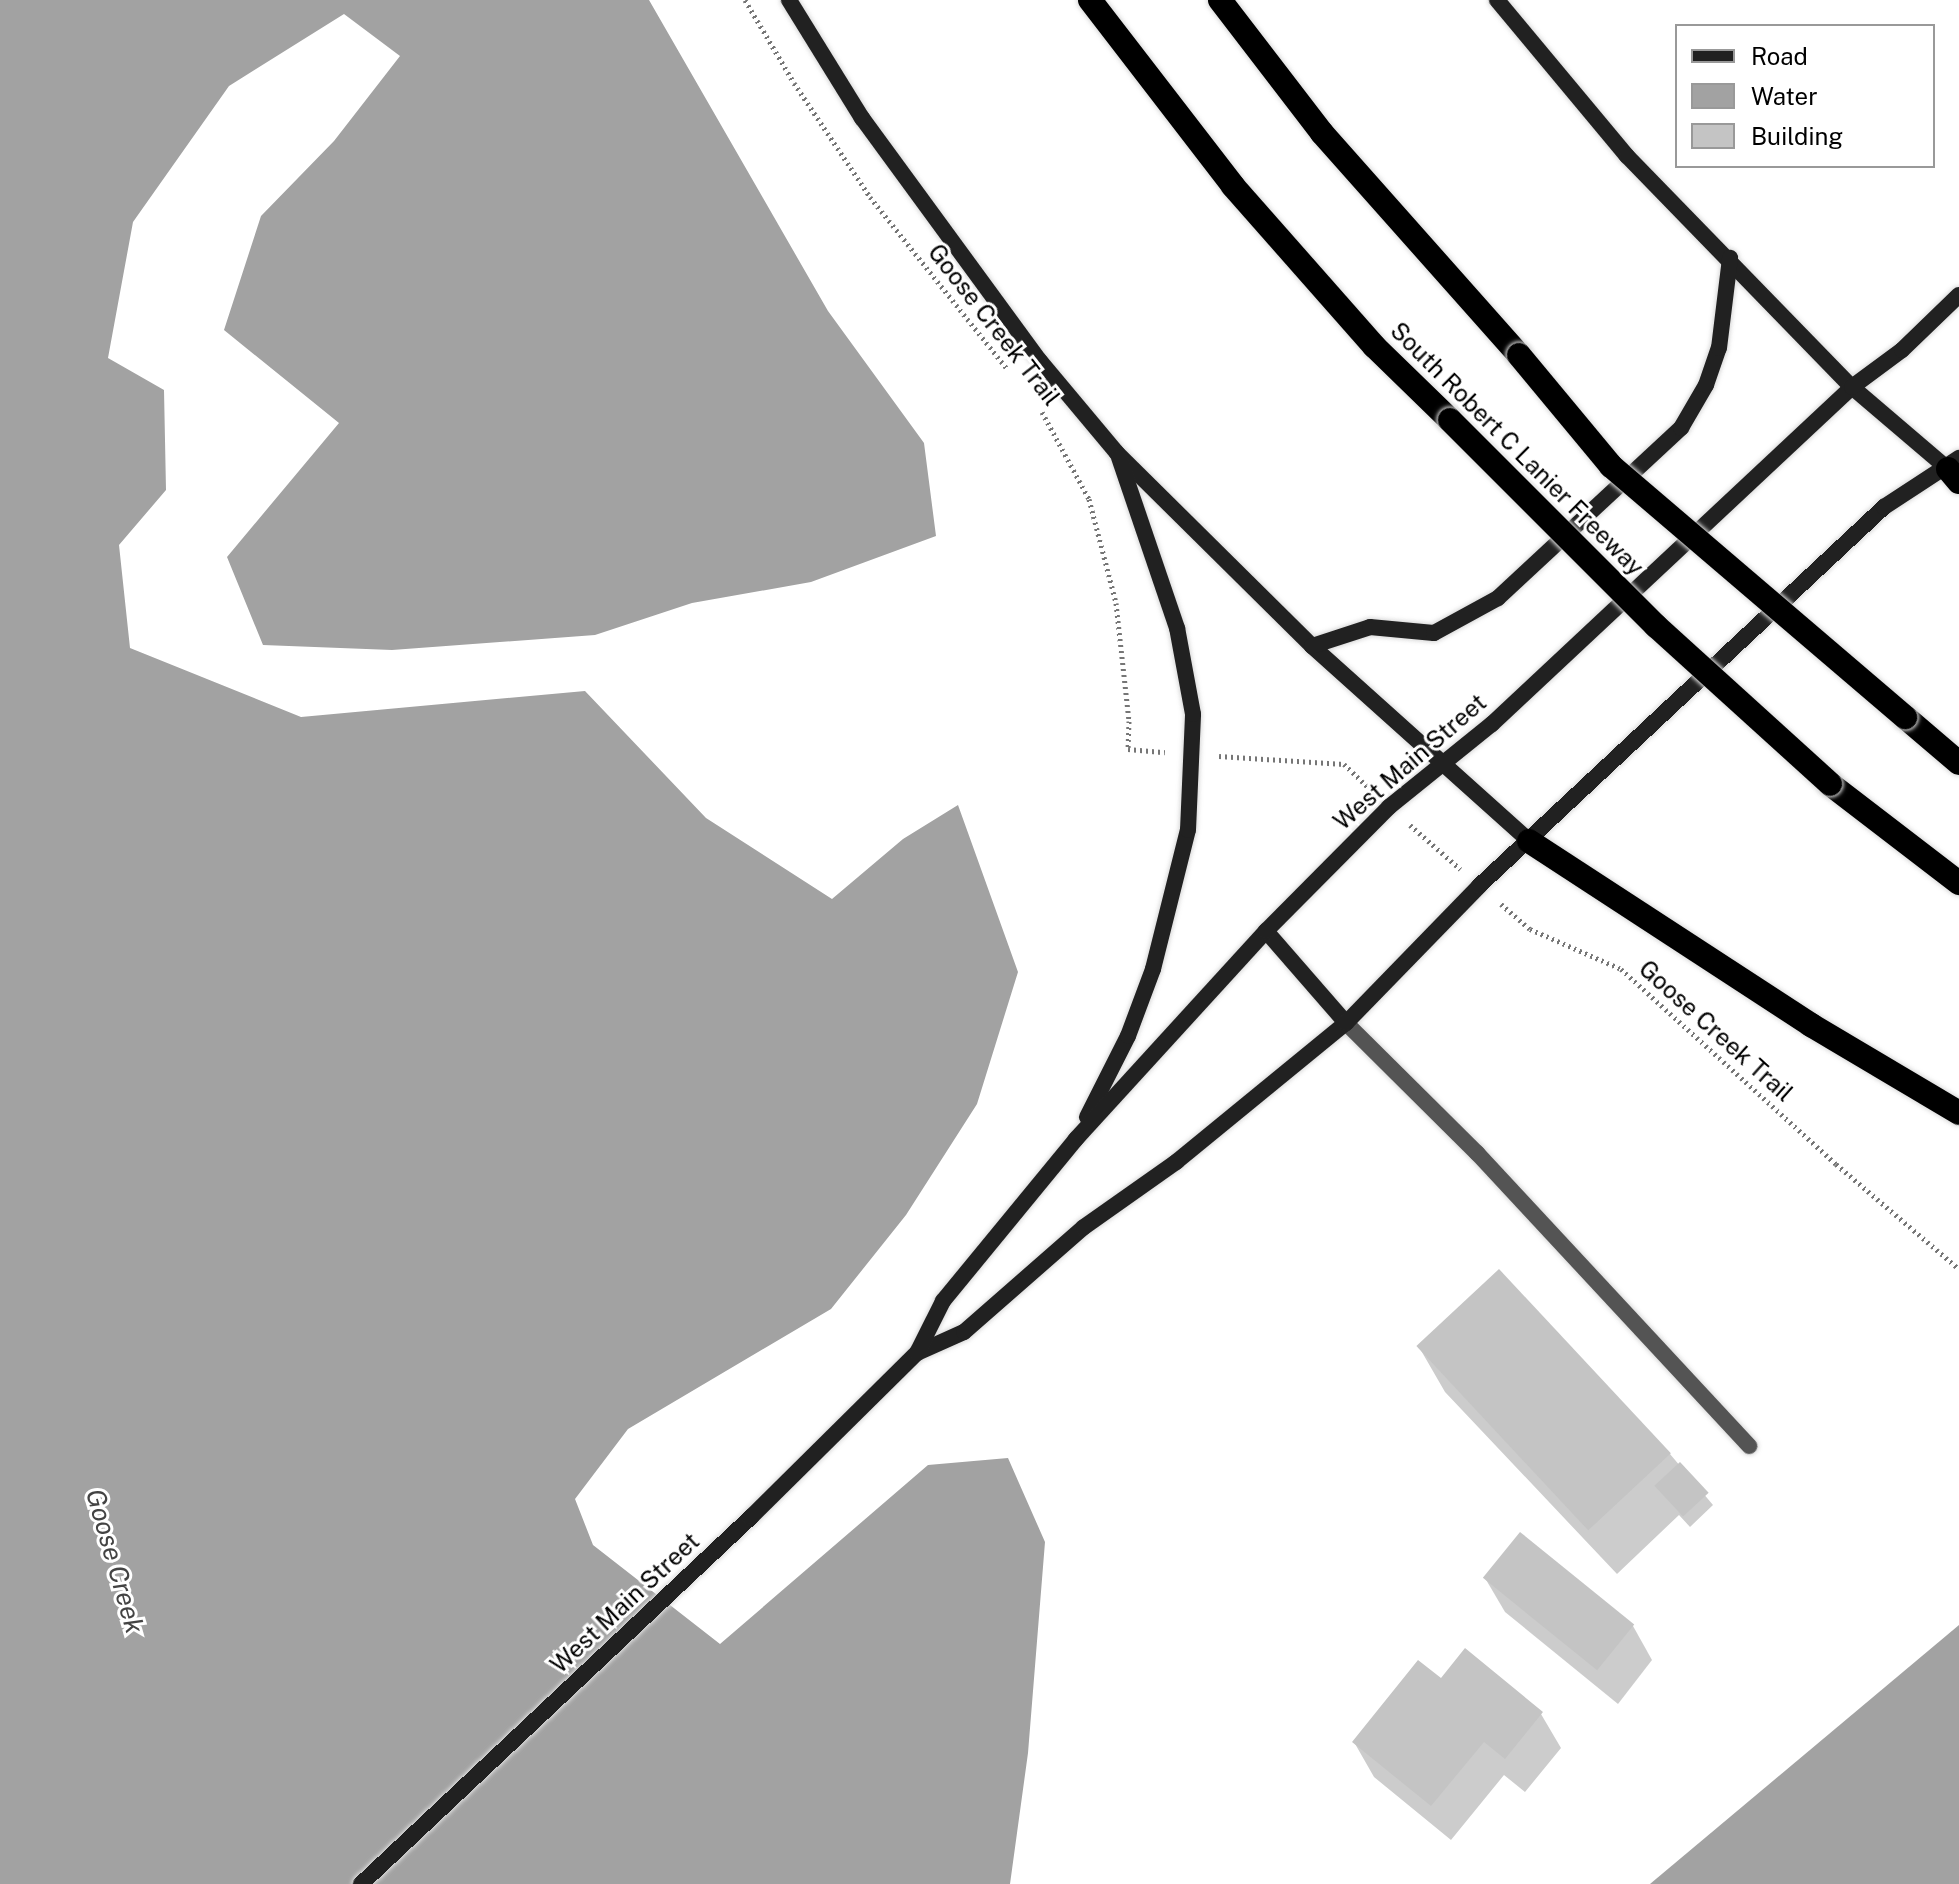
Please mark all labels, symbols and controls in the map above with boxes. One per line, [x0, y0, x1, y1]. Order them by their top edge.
legend [1675, 24, 1935, 168]
text: Road [1751, 42, 1808, 70]
text: Water [1751, 82, 1818, 110]
text: Building [1751, 122, 1843, 150]
street label: Goose Creek Trail [922, 238, 1066, 412]
street label: South Robert C Lanier Freeway [1384, 316, 1650, 582]
street label: West Main Street [1328, 688, 1492, 836]
street label: Goose Creek Trail [1633, 954, 1799, 1108]
water label: Goose Creek [79, 1485, 151, 1637]
street label: West Main Street [545, 1527, 705, 1679]

